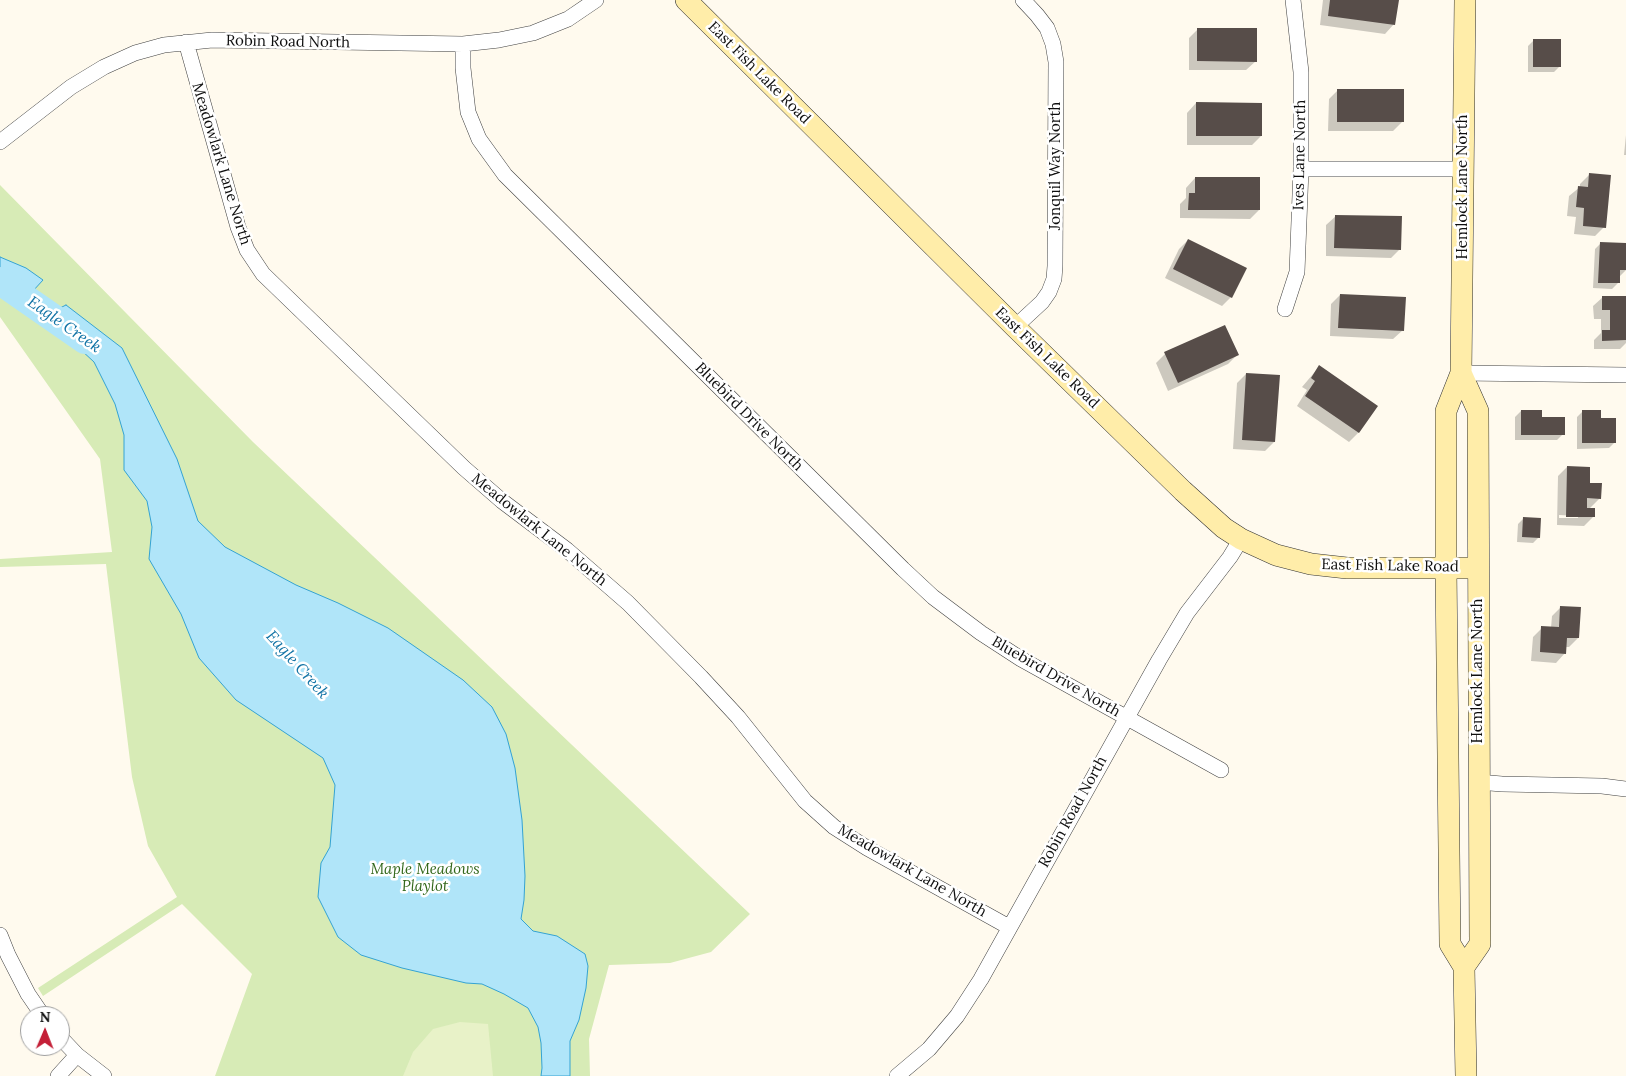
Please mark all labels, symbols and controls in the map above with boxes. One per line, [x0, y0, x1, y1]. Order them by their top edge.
street label: East Fish Lake Road [704, 18, 814, 128]
street label: Robin Road North [226, 32, 350, 52]
street label: Meadowlark Lane North [188, 81, 254, 247]
street label: Ives Lane North [1290, 100, 1310, 210]
street label: Jonquil Way North [1047, 102, 1065, 230]
street label: Hemlock Lane North [1454, 114, 1472, 260]
water label: Eagle Creek [24, 293, 104, 357]
street label: East Fish Lake Road [991, 304, 1103, 412]
street label: Bluebird Drive North [691, 359, 807, 475]
street label: Meadowlark Lane North [468, 470, 610, 590]
street label: East Fish Lake Road [1321, 556, 1459, 576]
street label: Hemlock Lane North [1469, 598, 1487, 744]
water label: Eagle Creek [261, 627, 333, 703]
street label: Bluebird Drive North [988, 633, 1124, 721]
street label: Robin Road North [1035, 753, 1111, 871]
street label: Meadowlark Lane North [834, 821, 990, 921]
park label: Maple Meadows Playlot [370, 861, 480, 896]
north arrow [20, 1006, 70, 1056]
text: N [40, 1008, 51, 1026]

